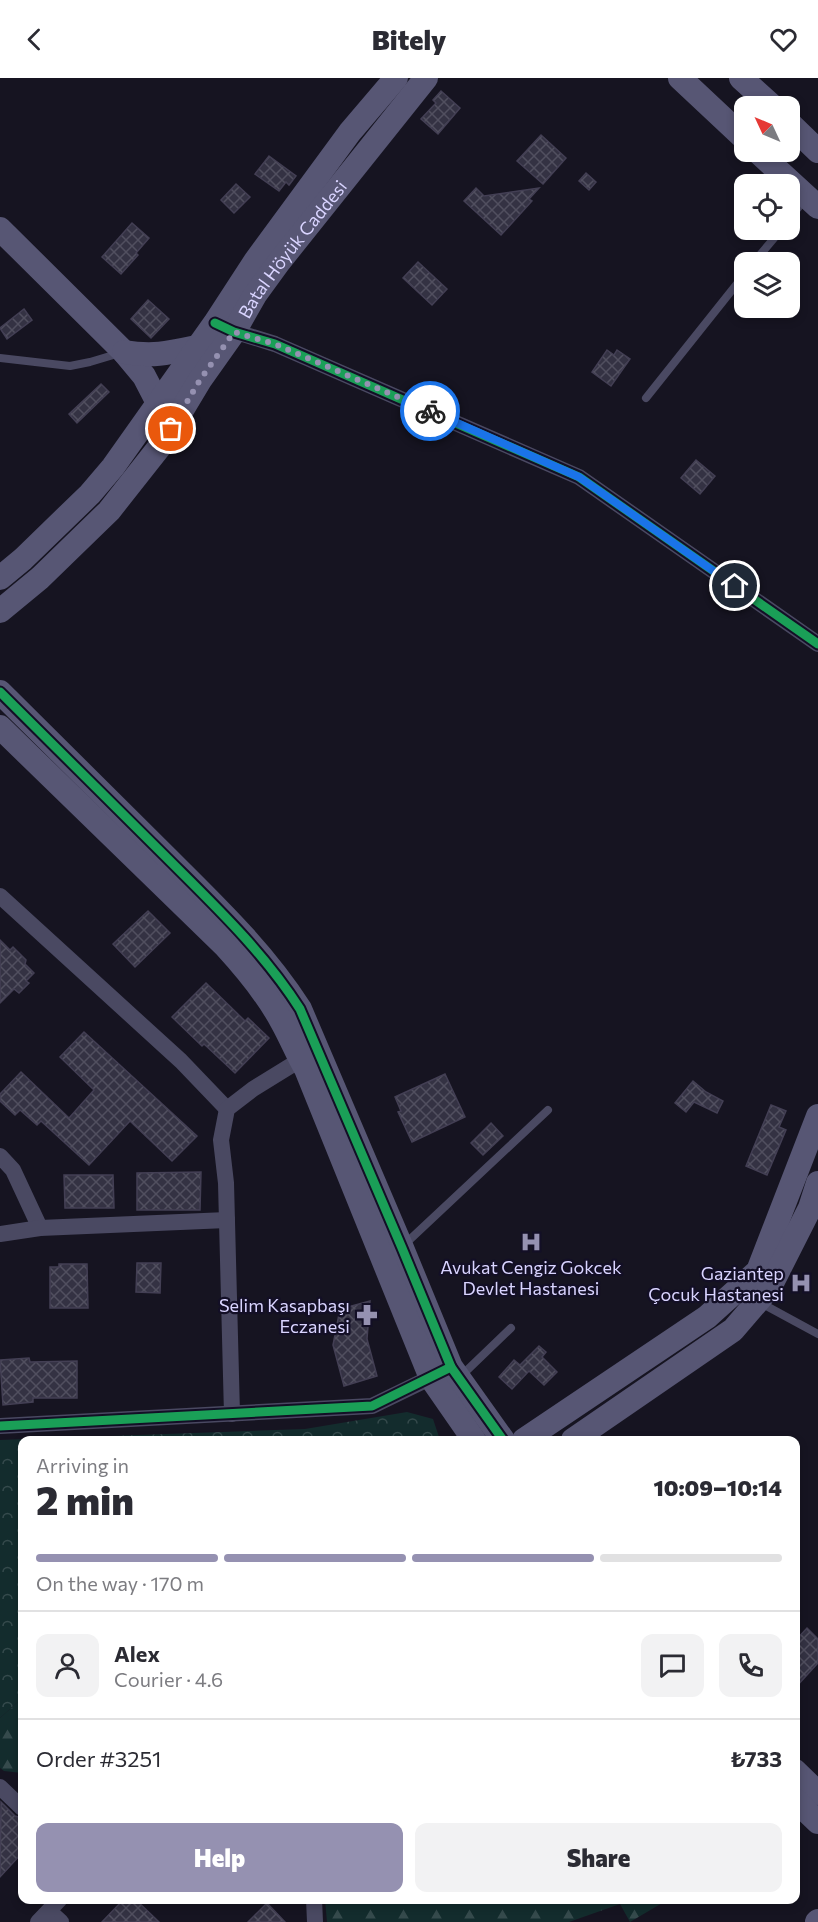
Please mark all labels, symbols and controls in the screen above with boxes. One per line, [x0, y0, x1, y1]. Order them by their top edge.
icon: back [18, 23, 51, 56]
text: Bitely [372, 23, 446, 56]
icon: heart [767, 23, 800, 56]
north arrow [734, 96, 800, 162]
map controls [734, 96, 800, 318]
button: locate [734, 174, 800, 240]
street label: Batal Höyük Caddesi [233, 176, 351, 322]
button: layers [734, 252, 800, 318]
courier [400, 381, 460, 441]
icon: bike [414, 395, 447, 428]
pin [145, 403, 196, 454]
icon: bag [154, 412, 187, 445]
pin [709, 560, 760, 611]
icon: home [718, 569, 751, 602]
hospital icon: Avukat Cengiz Gokcek Devlet Hastanesi [519, 1230, 543, 1254]
place label: Avukat Cengiz Gokcek Devlet Hastanesi [440, 1256, 622, 1299]
place label: Gaziantep Çocuk Hastanesi [648, 1262, 784, 1305]
hospital icon: Gaziantep Çocuk Hastanesi [789, 1271, 813, 1295]
place label: Selim Kasapbaşı Eczanesi [219, 1294, 350, 1337]
pharmacy icon: Selim Kasapbaşı Eczanesi [355, 1303, 379, 1327]
text: Arriving in [36, 1453, 129, 1477]
text: 10:09–10:14 [653, 1474, 782, 1501]
text: 2 min [36, 1475, 134, 1523]
text: On the way · 170 m [36, 1571, 204, 1595]
button: person [36, 1634, 99, 1697]
button: chat [641, 1634, 704, 1697]
button: phone [719, 1634, 782, 1697]
text: Alex [114, 1640, 160, 1667]
text: Courier · 4.6 [114, 1667, 223, 1691]
text: Order #3251 [36, 1745, 161, 1772]
text: ₺733 [730, 1745, 782, 1772]
button: Help [36, 1823, 403, 1892]
button: Share [415, 1823, 782, 1892]

